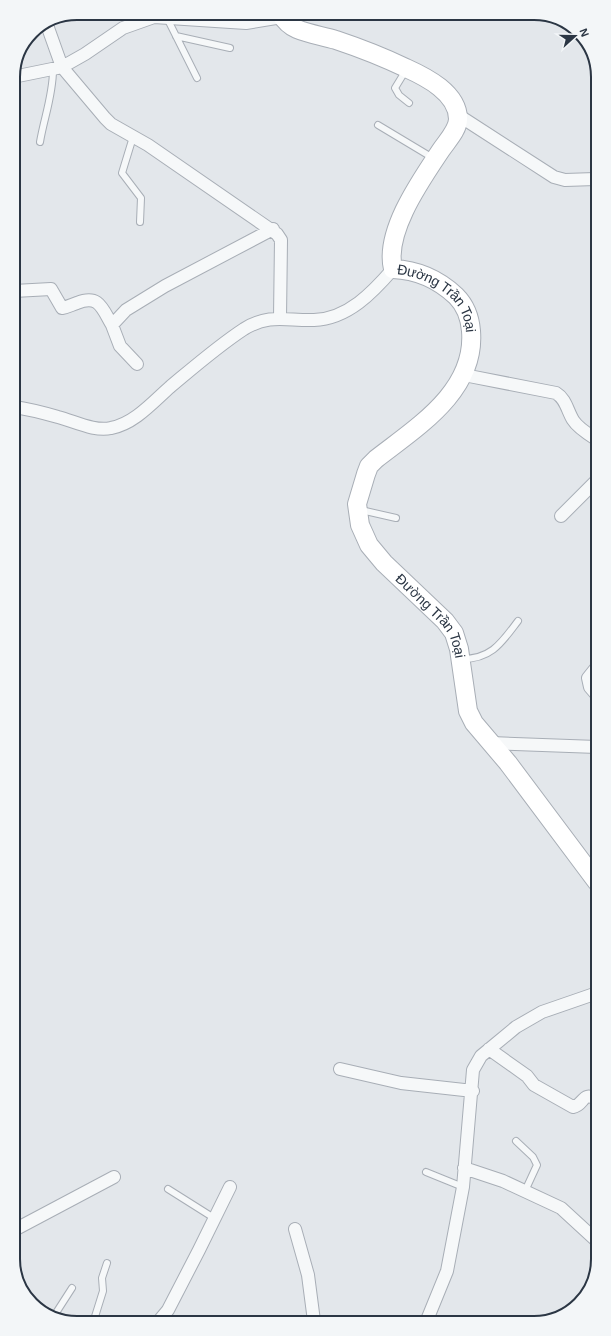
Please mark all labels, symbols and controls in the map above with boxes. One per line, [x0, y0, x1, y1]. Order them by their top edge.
north arrow [555, 16, 595, 56]
text: N [577, 27, 591, 38]
street label: Đường Trần Toại [396, 261, 479, 333]
street label: Đường Trần Toại [392, 570, 468, 659]

